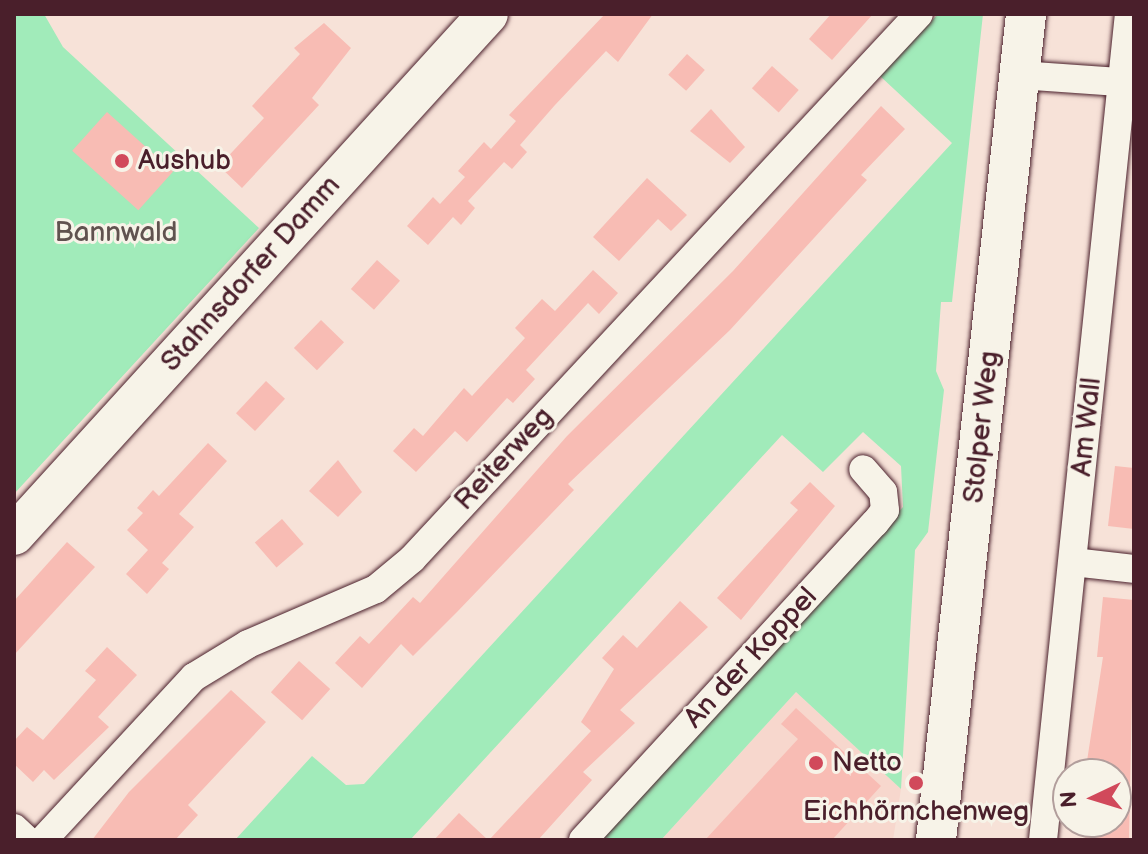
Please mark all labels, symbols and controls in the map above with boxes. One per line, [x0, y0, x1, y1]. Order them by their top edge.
place label: Aushub [138, 144, 231, 178]
marker: Aushub [113, 152, 131, 170]
street label: Stahnsdorfer Damm [154, 169, 348, 379]
park label: Bannwald [55, 216, 177, 250]
street label: Stolper Weg [957, 349, 1007, 505]
street label: Am Wall [1065, 375, 1109, 479]
street label: Reiterweg [448, 400, 560, 518]
street label: An der Koppel [677, 581, 825, 735]
place label: Netto [832, 746, 902, 780]
marker: Netto [807, 754, 825, 772]
north arrow [1052, 758, 1132, 838]
marker: Eichhörnchenweg [907, 774, 925, 792]
text: N [1056, 790, 1084, 809]
place label: Eichhörnchenweg [803, 795, 1029, 829]

